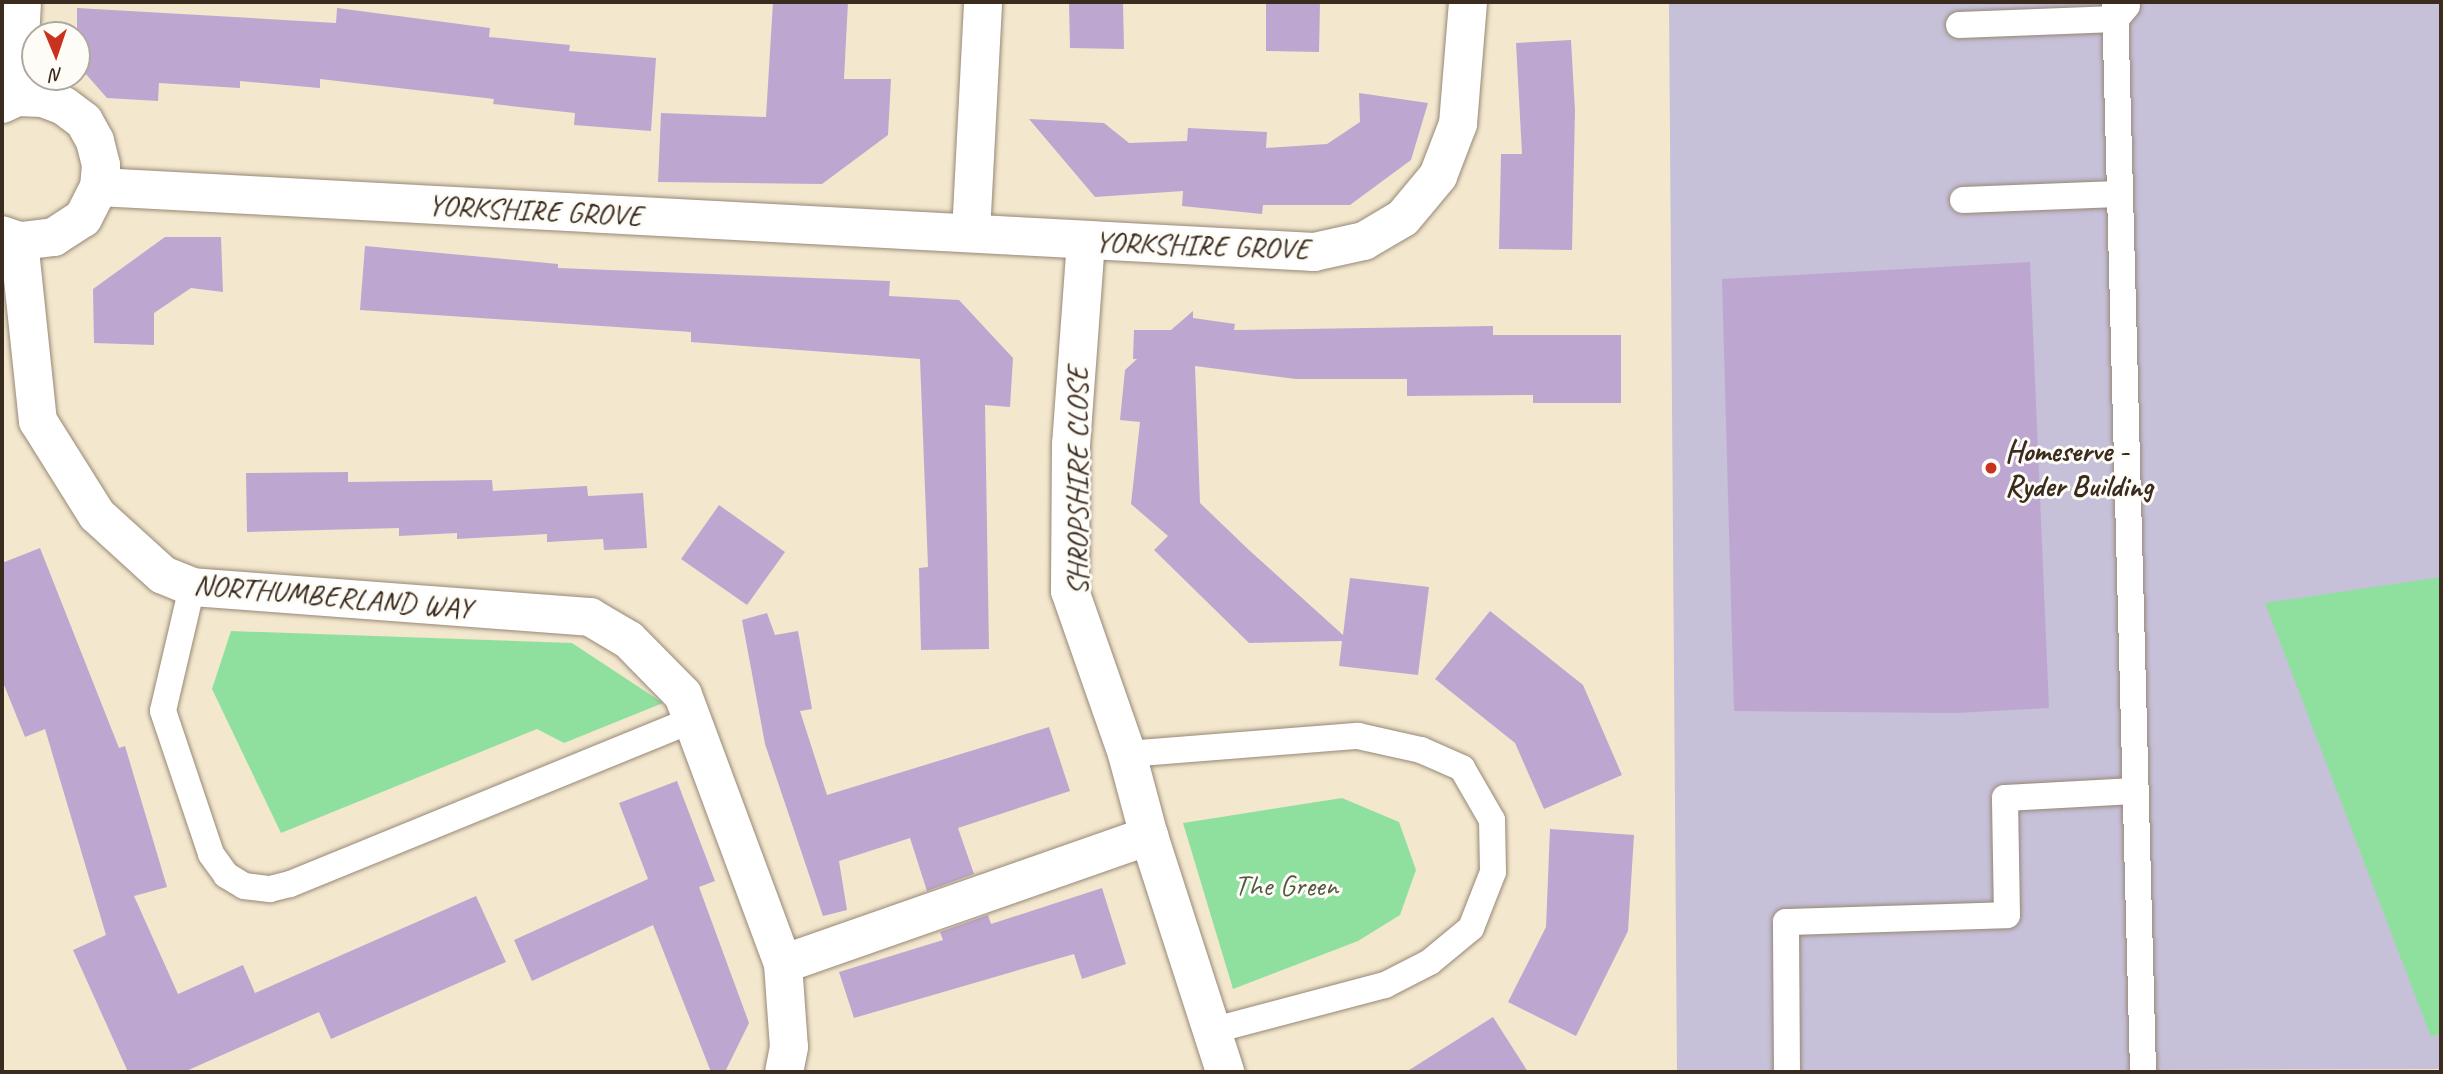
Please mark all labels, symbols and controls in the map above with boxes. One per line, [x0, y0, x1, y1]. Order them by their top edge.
north arrow [21, 21, 91, 91]
text: N [50, 63, 63, 87]
street label: YORKSHIRE GROVE [427, 186, 643, 234]
street label: YORKSHIRE GROVE [1094, 223, 1310, 267]
street label: SHROPSHIRE CLOSE [1059, 367, 1095, 595]
place label: Homeserve - Ryder Building [2005, 433, 2153, 504]
marker: Homeserve - Ryder Building [1983, 460, 1999, 476]
street label: NORTHUMBERLAND WAY [192, 566, 474, 626]
park label: The Green [1234, 867, 1338, 903]

